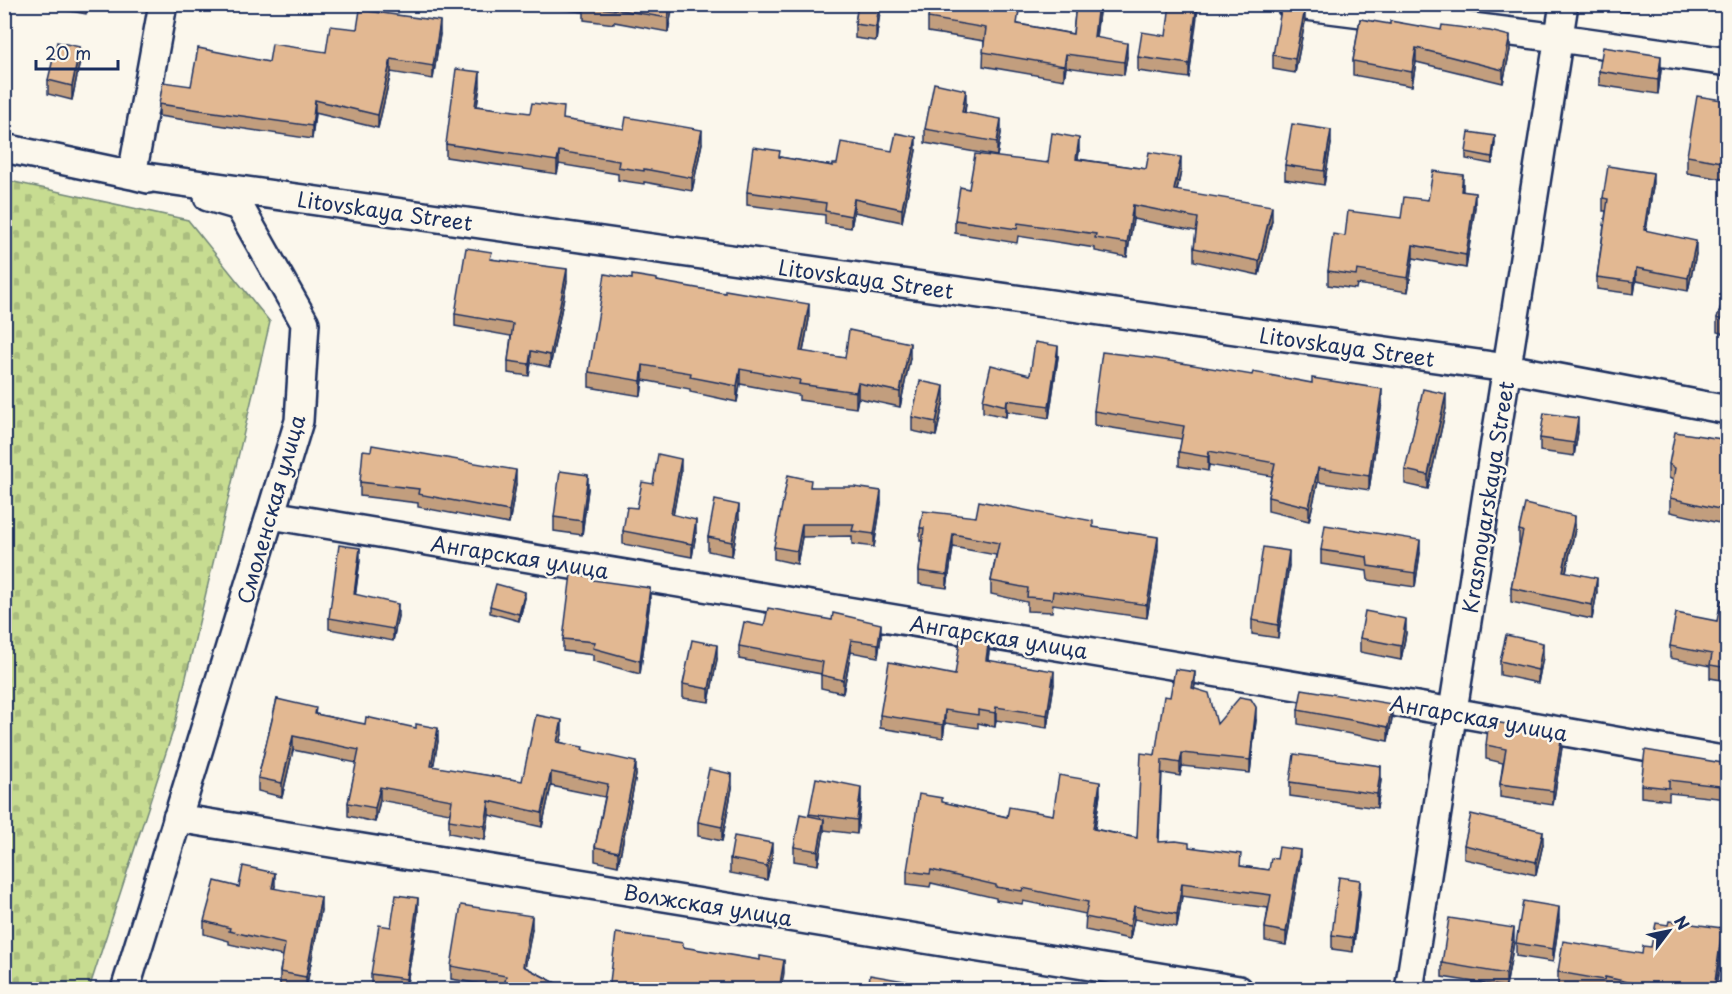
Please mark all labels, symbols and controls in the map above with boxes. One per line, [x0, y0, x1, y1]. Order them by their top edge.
scale bar [36, 33, 118, 71]
text: 20 m [45, 39, 91, 66]
street label: Litovskaya Street [295, 182, 475, 238]
street label: Litovskaya Street [776, 250, 956, 306]
street label: Litovskaya Street [1257, 318, 1437, 374]
street label: Krasnoyarskaya Street [1453, 379, 1521, 615]
street label: Смоленская улица [228, 410, 313, 607]
street label: Ангарская улица [429, 526, 612, 586]
street label: Ангарская улица [908, 606, 1091, 666]
street label: Ангарская улица [1388, 686, 1571, 749]
street label: Волжская улица [621, 875, 796, 933]
north arrow [1639, 901, 1699, 961]
text: N [1669, 911, 1696, 934]

